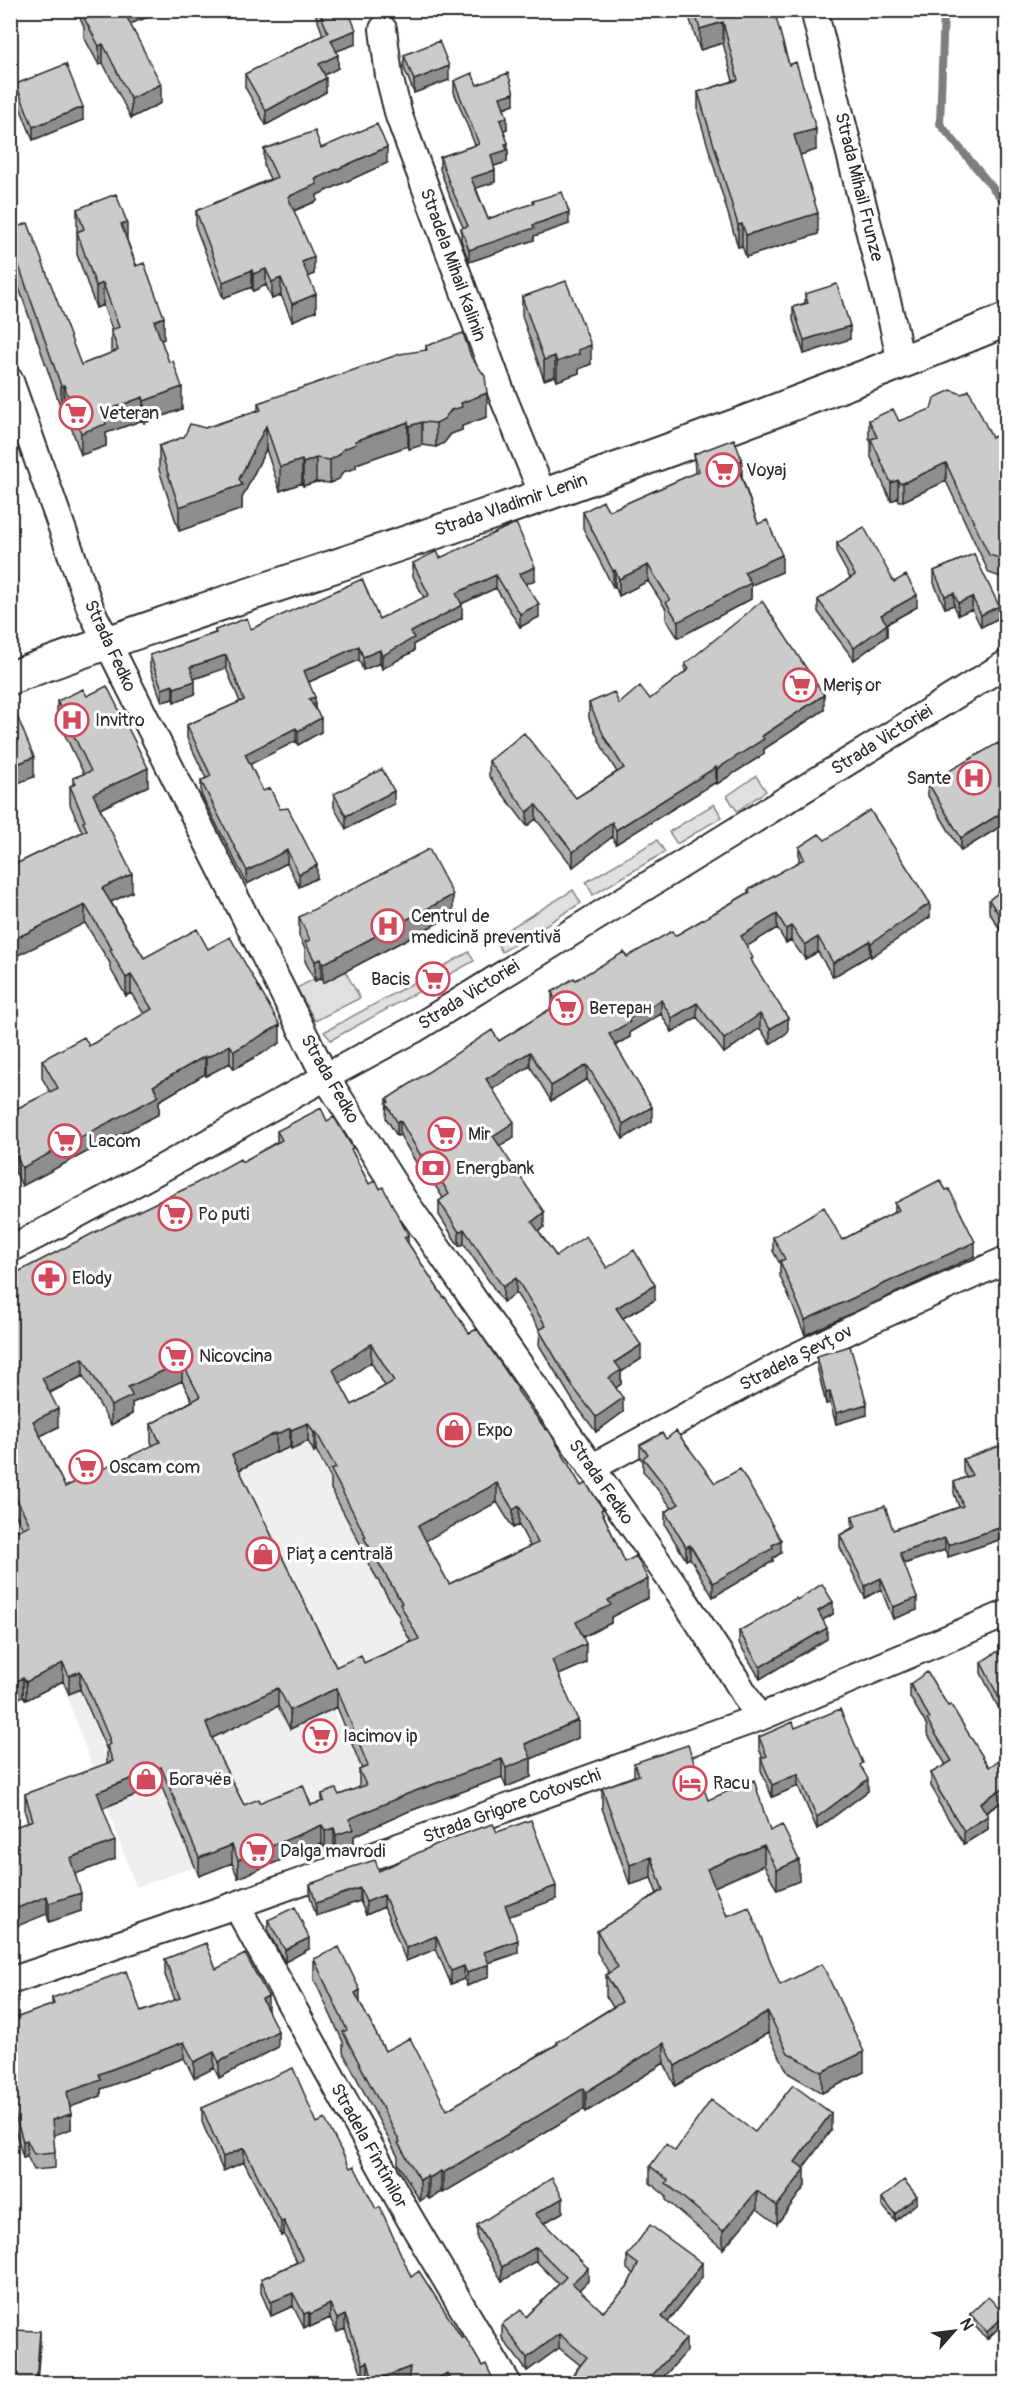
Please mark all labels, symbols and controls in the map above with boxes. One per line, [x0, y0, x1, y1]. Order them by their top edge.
street label: Strada Mihail Frunze [829, 110, 889, 264]
street label: Stradela Mihail Kalinin [415, 185, 491, 345]
supermarket icon: Veteran [58, 395, 94, 431]
place label: Veteran [99, 402, 159, 425]
supermarket icon: Voyaj [705, 452, 741, 488]
place label: Voyaj [746, 459, 787, 482]
street label: Strada Vladimir Lenin [431, 468, 591, 542]
street label: Strada Fedko [79, 596, 141, 696]
supermarket icon: Merișor [782, 667, 818, 703]
place label: Merișor [823, 674, 882, 697]
street label: Strada Victoriei [827, 700, 937, 780]
hospital icon: Invitro [54, 702, 90, 738]
place label: Invitro [95, 709, 145, 732]
hospital icon: Sante [956, 760, 992, 796]
place label: Sante [907, 767, 951, 790]
place label: Centrul de medicină preventivă [411, 905, 562, 949]
hospital icon: Centrul de medicină preventivă [370, 908, 406, 944]
street label: Strada Victoriei [414, 955, 524, 1035]
supermarket icon: Bacis [415, 961, 451, 997]
place label: Bacis [371, 968, 410, 991]
supermarket icon: Ветеран [548, 990, 584, 1026]
place label: Ветеран [589, 997, 652, 1020]
street label: Strada Fedko [295, 1030, 365, 1128]
supermarket icon: Mir [427, 1116, 463, 1152]
supermarket icon: Lacom [47, 1123, 83, 1159]
place label: Mir [468, 1123, 491, 1146]
place label: Lacom [88, 1130, 141, 1153]
bank icon: Energbank [415, 1150, 451, 1186]
place label: Energbank [456, 1157, 535, 1180]
supermarket icon: Po puti [157, 1196, 193, 1232]
place label: Po puti [198, 1203, 250, 1226]
pharmacy icon: Elody [31, 1260, 67, 1296]
place label: Elody [72, 1267, 112, 1290]
street label: Stradela Șevțov [736, 1320, 856, 1396]
supermarket icon: Nicovcina [158, 1338, 194, 1374]
place label: Nicovcina [199, 1345, 272, 1368]
shop icon: Expo [436, 1412, 472, 1448]
place label: Expo [477, 1419, 513, 1442]
street label: Strada Fedko [563, 1435, 639, 1529]
supermarket icon: Oscam com [68, 1449, 104, 1485]
place label: Oscam com [109, 1456, 200, 1479]
shop icon: Piața centrală [245, 1536, 281, 1572]
place label: Piața centrală [286, 1543, 394, 1566]
supermarket icon: Iacimov ip [302, 1718, 338, 1754]
place label: Iacimov ip [343, 1725, 418, 1748]
shop icon: Богачёв [128, 1761, 164, 1797]
street label: Strada Grigore Cotovschi [420, 1763, 604, 1849]
hotel icon: Racu [672, 1765, 708, 1801]
place label: Богачёв [169, 1768, 232, 1791]
place label: Racu [713, 1772, 750, 1795]
supermarket icon: Dalga mavrodi [239, 1833, 275, 1869]
place label: Dalga mavrodi [280, 1840, 386, 1863]
street label: Stradela Fîntînilor [325, 2079, 413, 2213]
north arrow [924, 2301, 984, 2361]
text: N [955, 2315, 978, 2334]

